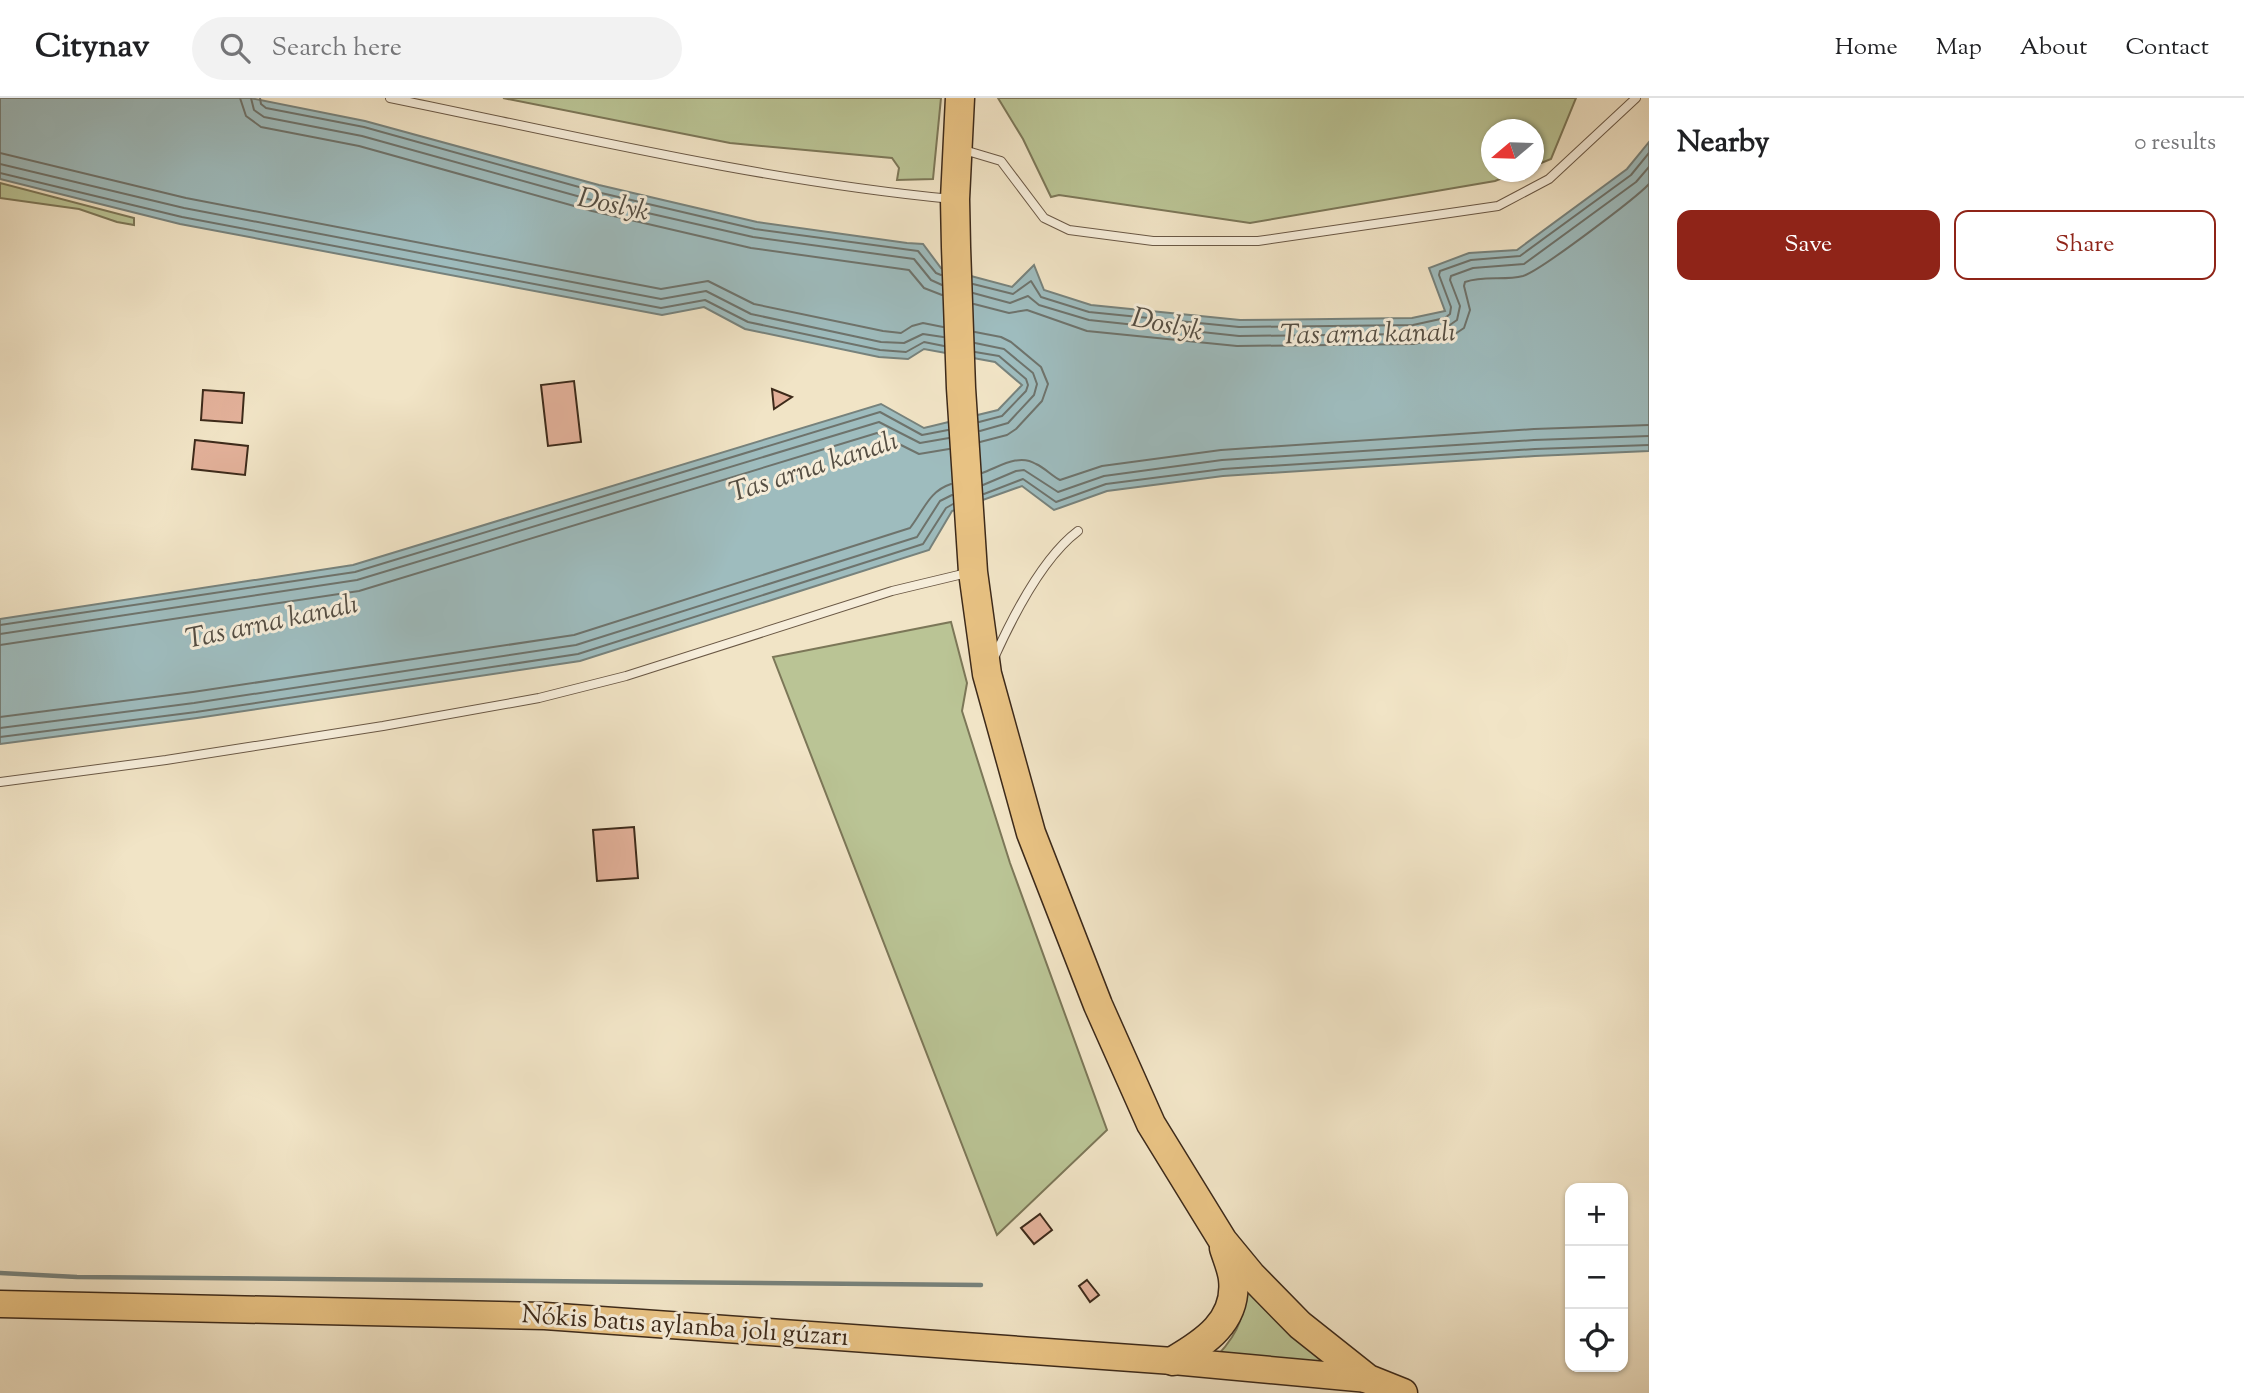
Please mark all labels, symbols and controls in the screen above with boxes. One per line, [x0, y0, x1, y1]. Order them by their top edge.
search box [192, 17, 682, 80]
text: Citynav [35, 24, 150, 72]
icon: search [216, 29, 254, 67]
text: Search here [272, 30, 402, 67]
text: Home [1835, 31, 1898, 65]
text: Map [1936, 31, 1982, 65]
text: About [2020, 31, 2087, 65]
text: Contact [2125, 31, 2209, 65]
north arrow [1481, 119, 1544, 182]
text: Nearby [1677, 122, 1769, 165]
text: 0 results [2134, 127, 2216, 160]
water label: Doslyk [573, 179, 653, 233]
button: Save [1677, 210, 1940, 280]
button: Share [1954, 210, 2216, 280]
water label: Doslyk [1127, 299, 1207, 353]
water label: Tas arna kanalı [1280, 313, 1456, 357]
water label: Tas arna kanalı [725, 422, 903, 514]
water label: Tas arna kanalı [182, 585, 362, 661]
map controls [1565, 1183, 1628, 1372]
button: + [1565, 1183, 1628, 1246]
button: − [1565, 1246, 1628, 1309]
street label: Nókis batıs aylanba jolı gúzarı [520, 1297, 850, 1357]
button: locate [1565, 1309, 1628, 1372]

